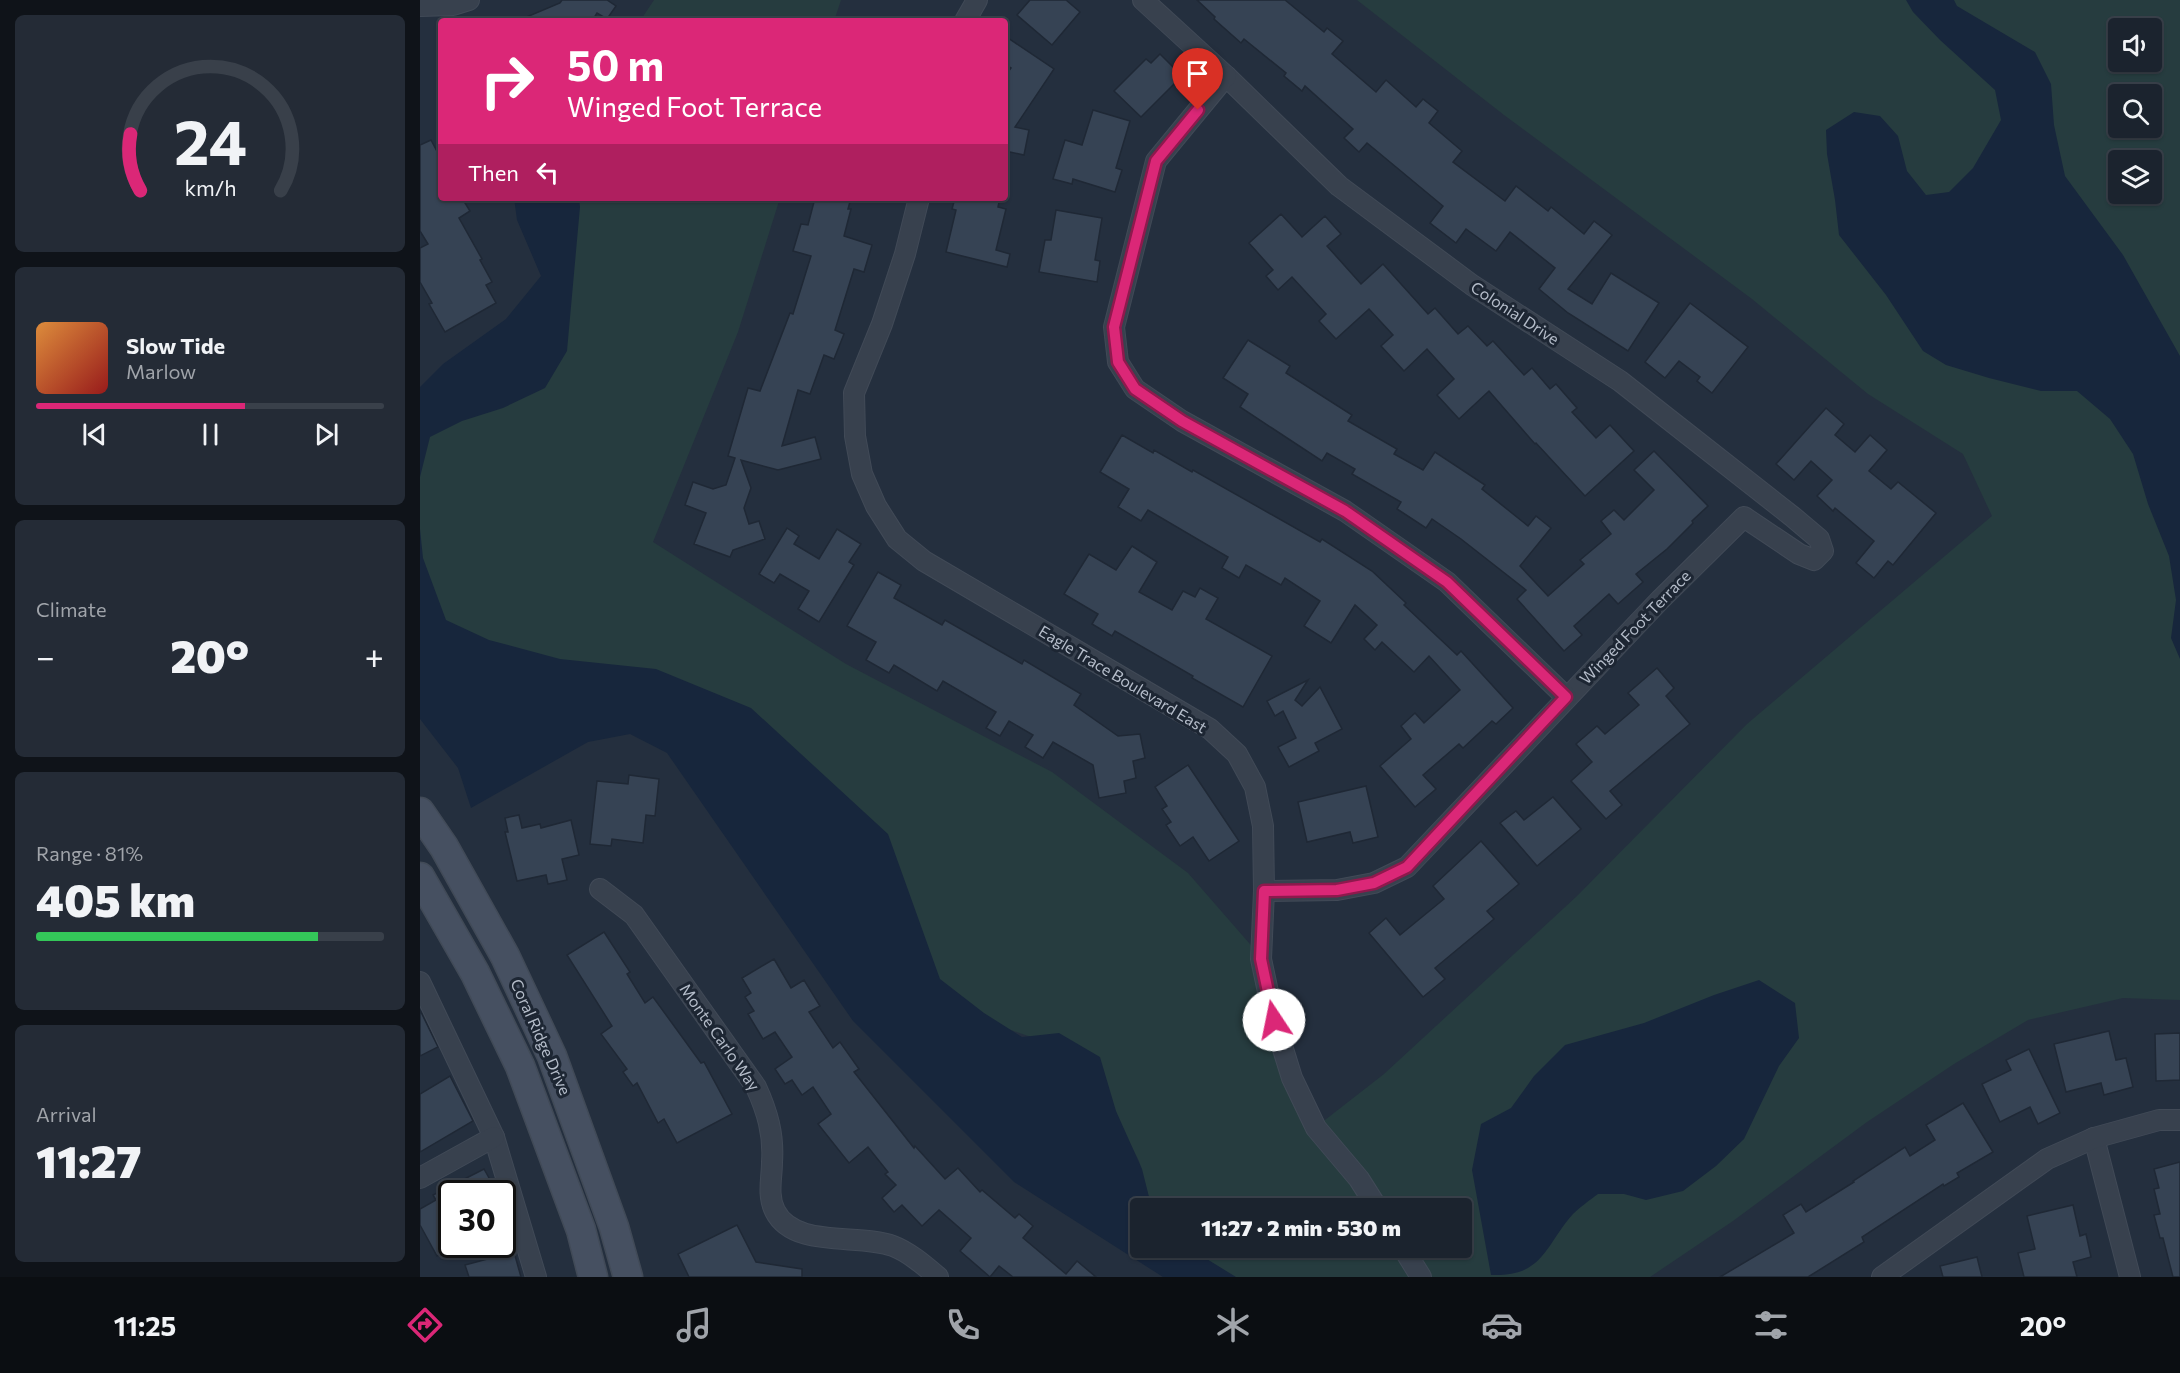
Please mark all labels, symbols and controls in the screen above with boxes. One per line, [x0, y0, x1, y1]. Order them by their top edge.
map controls [2108, 18, 2162, 204]
button: sound [2108, 18, 2162, 72]
text: 50 m [567, 38, 664, 90]
icon: right [468, 42, 546, 120]
pin [1172, 48, 1223, 110]
icon: arrive [1181, 57, 1214, 90]
button: search [2108, 84, 2162, 138]
text: Winged Foot Terrace [567, 90, 822, 123]
text: 24 [174, 102, 246, 178]
button: layers [2108, 150, 2162, 204]
icon: left [531, 156, 564, 189]
text: Then [468, 159, 519, 186]
text: km/h [184, 174, 236, 200]
street label: Colonial Drive [1468, 277, 1563, 348]
text: Slow Tide [126, 332, 225, 359]
text: Marlow [126, 359, 196, 383]
icon: previous [78, 418, 111, 451]
icon: pause [194, 418, 227, 451]
icon: next [310, 418, 343, 451]
street label: Winged Foot Terrace [1575, 566, 1694, 688]
text: Climate [36, 597, 106, 621]
street label: Eagle Trace Boulevard East [1036, 621, 1211, 737]
text: 20° [170, 627, 249, 682]
text: − [36, 635, 55, 676]
text: + [365, 635, 384, 676]
text: Range · 81% [36, 841, 143, 865]
text: 405 km [36, 871, 195, 926]
street label: Coral Ridge Drive [507, 976, 576, 1098]
street label: Monte Carlo Way [676, 980, 764, 1094]
position arrow [1242, 988, 1306, 1052]
text: Arrival [36, 1102, 97, 1126]
text: 11:27 [36, 1132, 141, 1187]
speed limit sign: 30 [438, 1180, 516, 1258]
text: 11:27 · 2 min · 530 m [1201, 1214, 1401, 1241]
icon: directions [404, 1304, 446, 1346]
icon: music [673, 1304, 715, 1346]
icon: phone [942, 1304, 984, 1346]
icon: climate [1212, 1304, 1254, 1346]
icon: car [1481, 1304, 1523, 1346]
icon: filters [1750, 1304, 1792, 1346]
text: 11:25 [114, 1309, 176, 1342]
text: 20° [2020, 1309, 2066, 1342]

